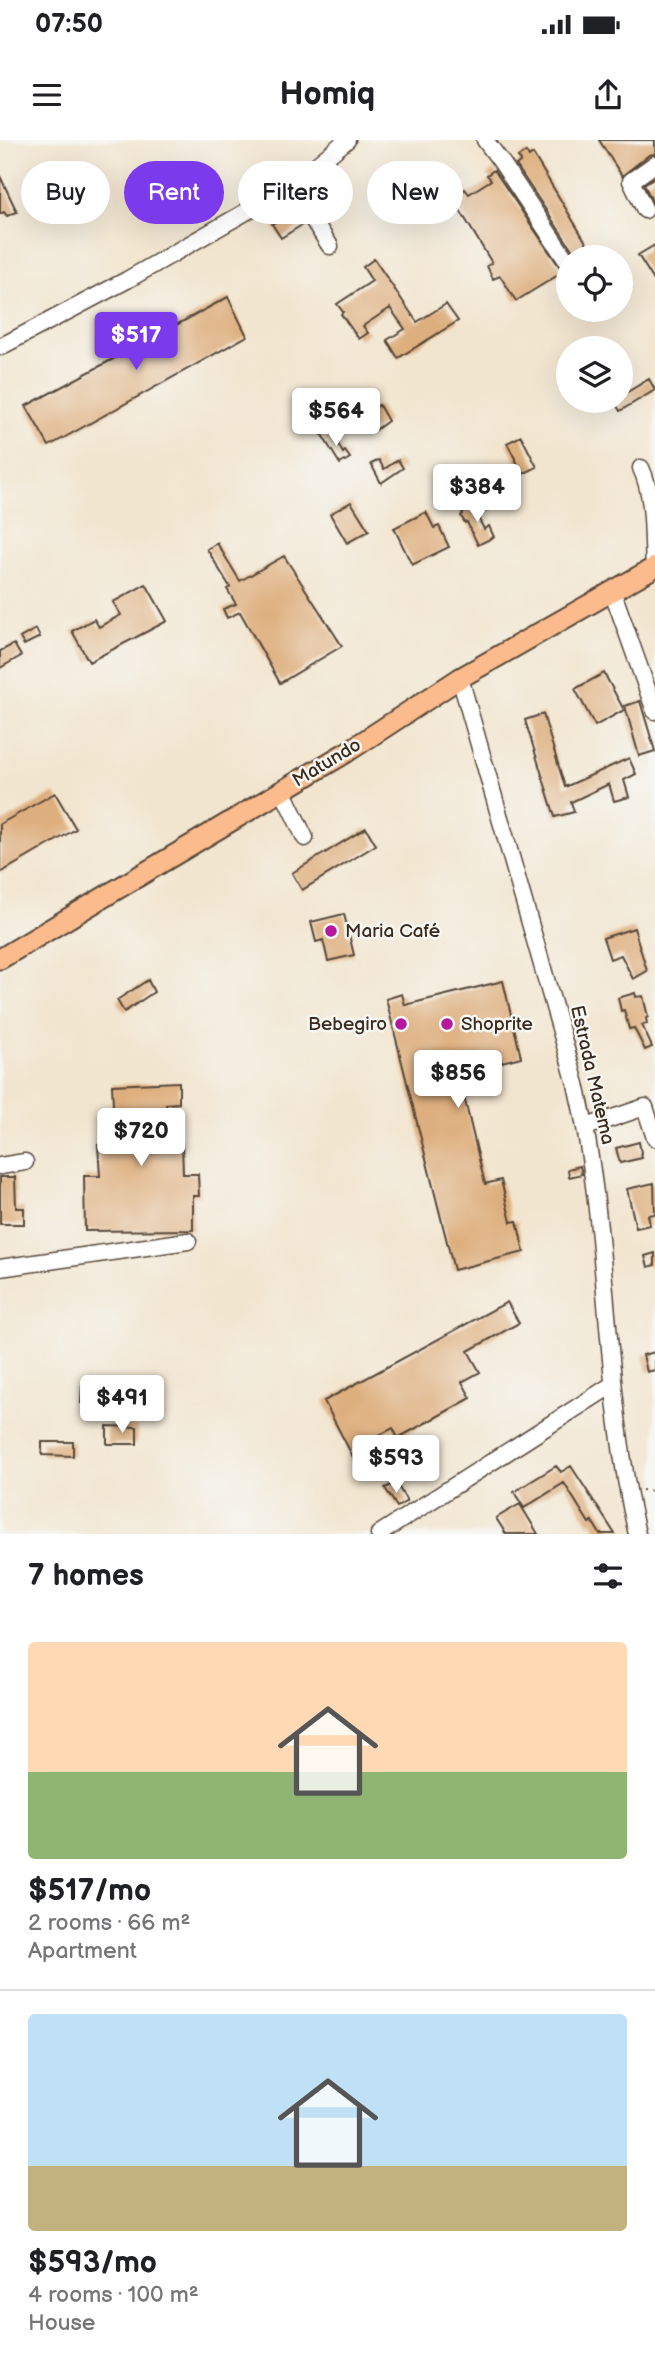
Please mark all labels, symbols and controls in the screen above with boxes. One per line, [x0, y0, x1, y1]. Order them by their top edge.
text: 07:50 [35, 9, 103, 40]
text: Homiq [280, 75, 375, 114]
icon: menu [28, 76, 66, 114]
icon: share [589, 76, 627, 114]
chip: Buy [21, 161, 110, 224]
chip: Rent [124, 161, 224, 224]
chip: Filters [238, 161, 353, 224]
chip: New [367, 161, 463, 224]
map controls [556, 245, 633, 413]
button: locate [556, 245, 633, 322]
pin: $517 [95, 313, 177, 372]
text: $517 [111, 321, 161, 349]
button: layers [556, 336, 633, 413]
pin: $564 [295, 388, 377, 448]
text: $564 [308, 397, 364, 425]
pin: $384 [436, 464, 518, 524]
text: $384 [449, 473, 505, 501]
street label: Matundo [289, 734, 365, 792]
place label: Maria Café [345, 920, 440, 943]
marker: Maria Café [323, 923, 339, 939]
street label: Estrada Matema [565, 1003, 619, 1147]
place label: Bebegiro [308, 1013, 387, 1036]
place label: Shoprite [461, 1013, 533, 1036]
marker: Bebegiro [393, 1016, 409, 1032]
marker: Shoprite [439, 1016, 455, 1032]
pin: $856 [417, 1051, 499, 1110]
text: $856 [430, 1059, 486, 1087]
pin: $720 [100, 1108, 182, 1168]
text: $720 [113, 1117, 169, 1145]
pin: $491 [81, 1376, 163, 1435]
text: $491 [96, 1384, 148, 1412]
pin: $593 [355, 1436, 437, 1495]
text: $593 [368, 1444, 424, 1472]
icon: filters [589, 1557, 627, 1595]
text: 7 homes [28, 1558, 144, 1594]
icon: home [265, 1688, 391, 1814]
text: $517/mo [28, 1873, 151, 1909]
text: 2 rooms · 66 m² [28, 1909, 190, 1937]
text: Apartment [28, 1937, 137, 1965]
icon: home [265, 2060, 391, 2186]
text: $593/mo [28, 2245, 157, 2281]
text: 4 rooms · 100 m² [28, 2281, 199, 2309]
text: House [28, 2309, 95, 2337]

